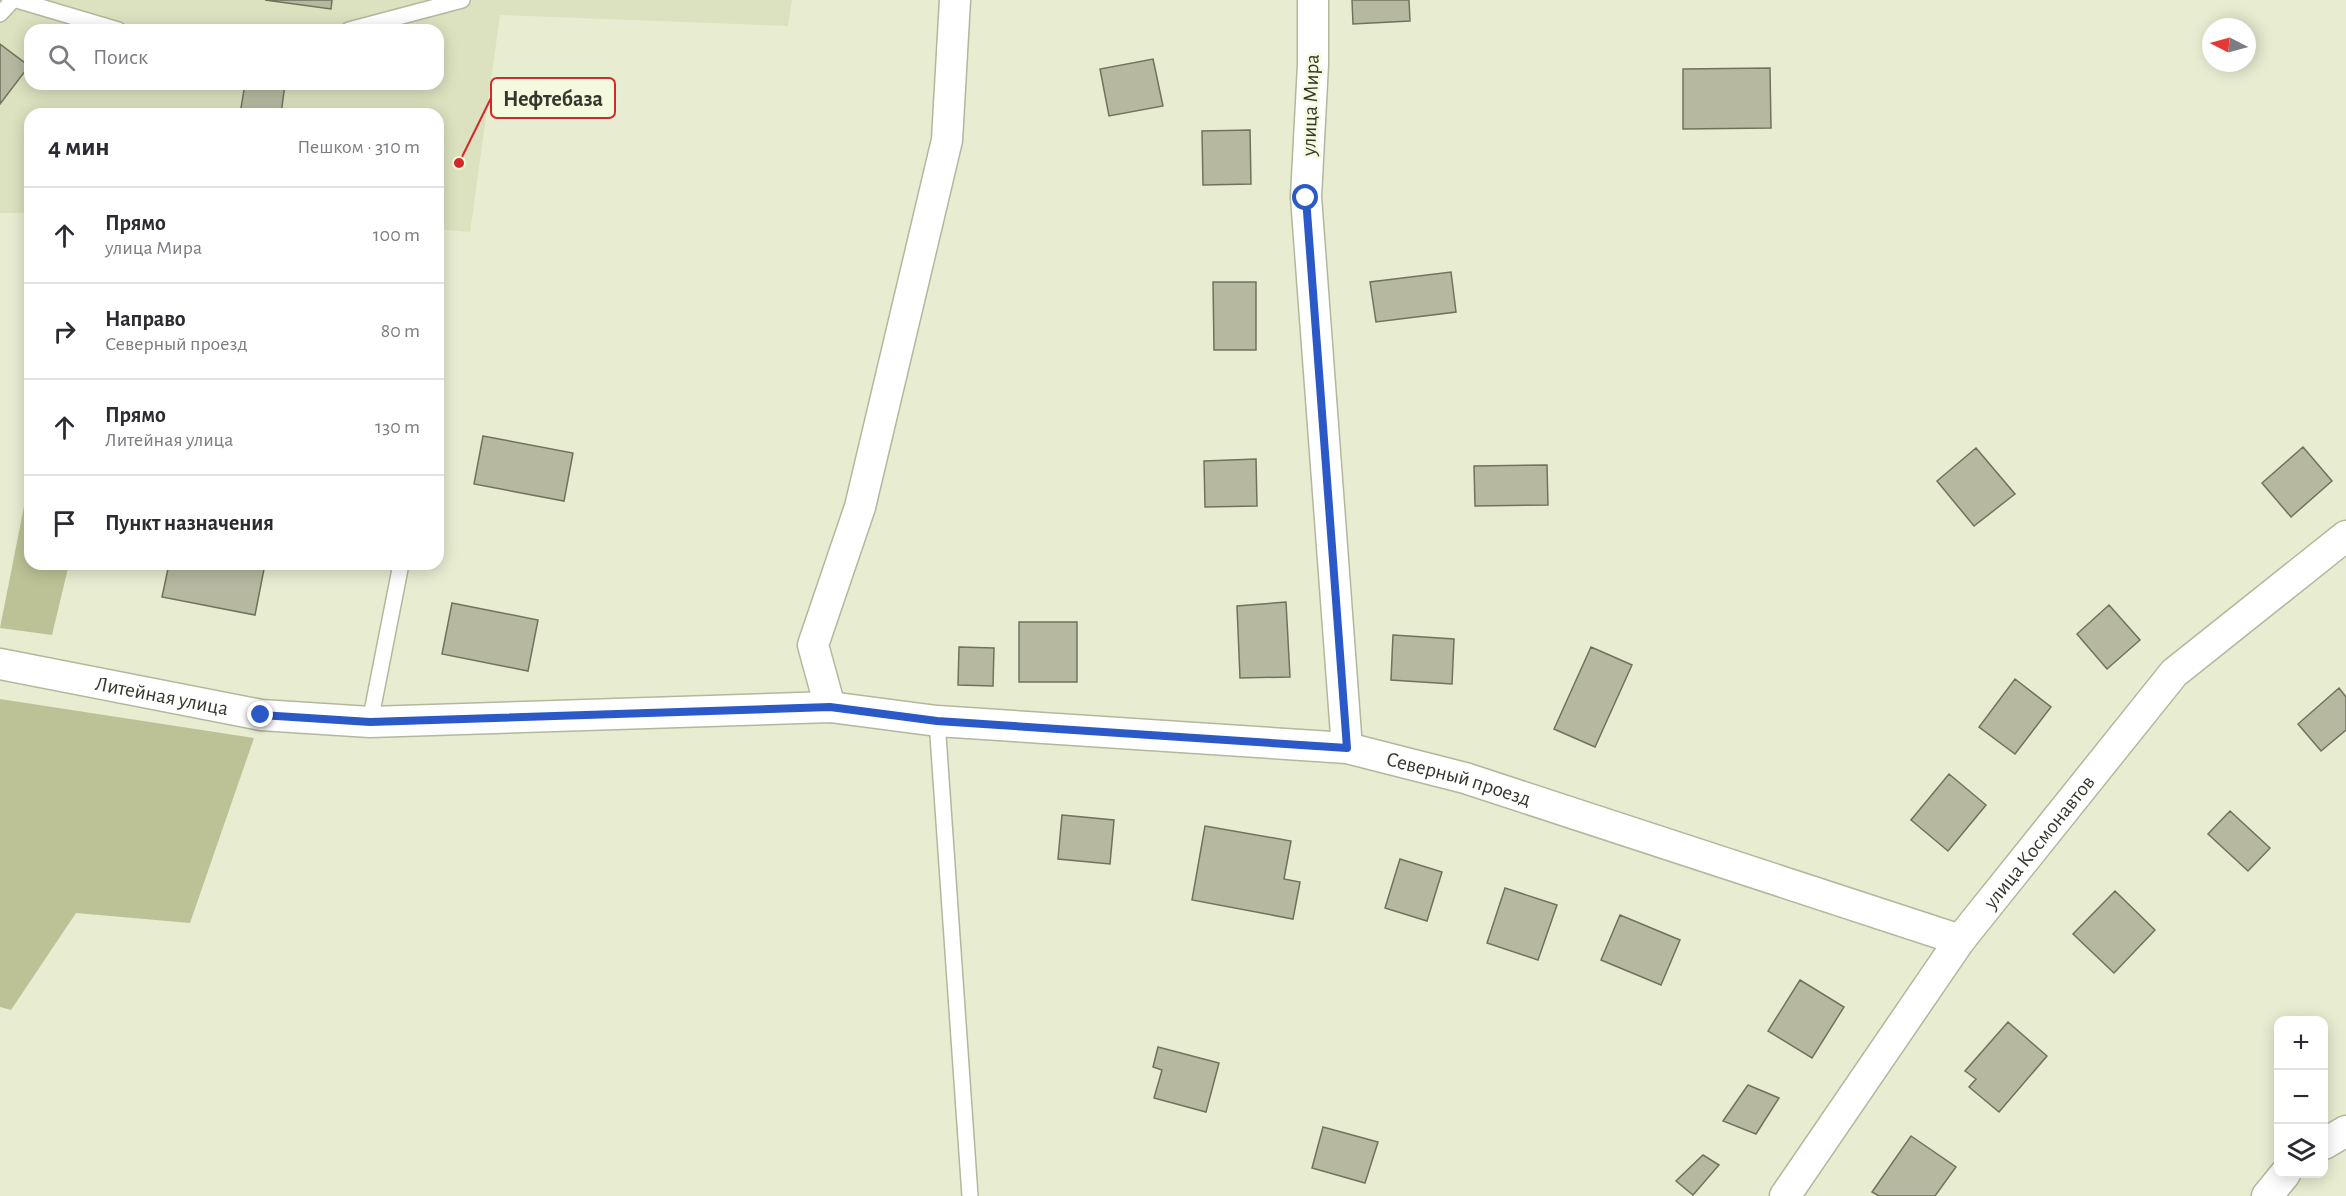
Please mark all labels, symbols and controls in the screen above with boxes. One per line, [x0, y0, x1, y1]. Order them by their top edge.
north arrow [2202, 18, 2256, 72]
search box [24, 24, 444, 90]
icon: search [45, 41, 78, 74]
text: Поиск [93, 46, 148, 68]
street label: улица Мира [1298, 53, 1323, 157]
callout: Нефтебаза [491, 78, 615, 118]
text: Нефтебаза [503, 88, 603, 110]
text: 4 мин [48, 134, 110, 160]
text: Пешком · 310 m [297, 137, 420, 157]
route start [1292, 184, 1318, 210]
text: Прямо [105, 212, 166, 234]
icon: ahead [48, 219, 81, 252]
text: 100 m [373, 225, 420, 245]
text: улица Мира [105, 238, 202, 258]
text: Направо [105, 308, 186, 330]
icon: right [48, 315, 81, 348]
text: 80 m [381, 321, 420, 341]
text: Северный проезд [105, 334, 248, 354]
text: Прямо [105, 404, 166, 426]
icon: ahead [48, 411, 81, 444]
text: 130 m [375, 417, 420, 437]
text: Литейная улица [105, 430, 234, 450]
icon: arrive [48, 507, 81, 540]
text: Пункт назначения [105, 512, 274, 534]
street label: Литейная улица [94, 673, 231, 719]
route end [247, 701, 273, 727]
street label: Северный проезд [1384, 748, 1534, 810]
street label: улица Космонавтов [1979, 771, 2099, 913]
map controls [2274, 1016, 2328, 1178]
button: + [2274, 1016, 2328, 1070]
button: − [2274, 1070, 2328, 1124]
button: layers [2274, 1124, 2328, 1178]

